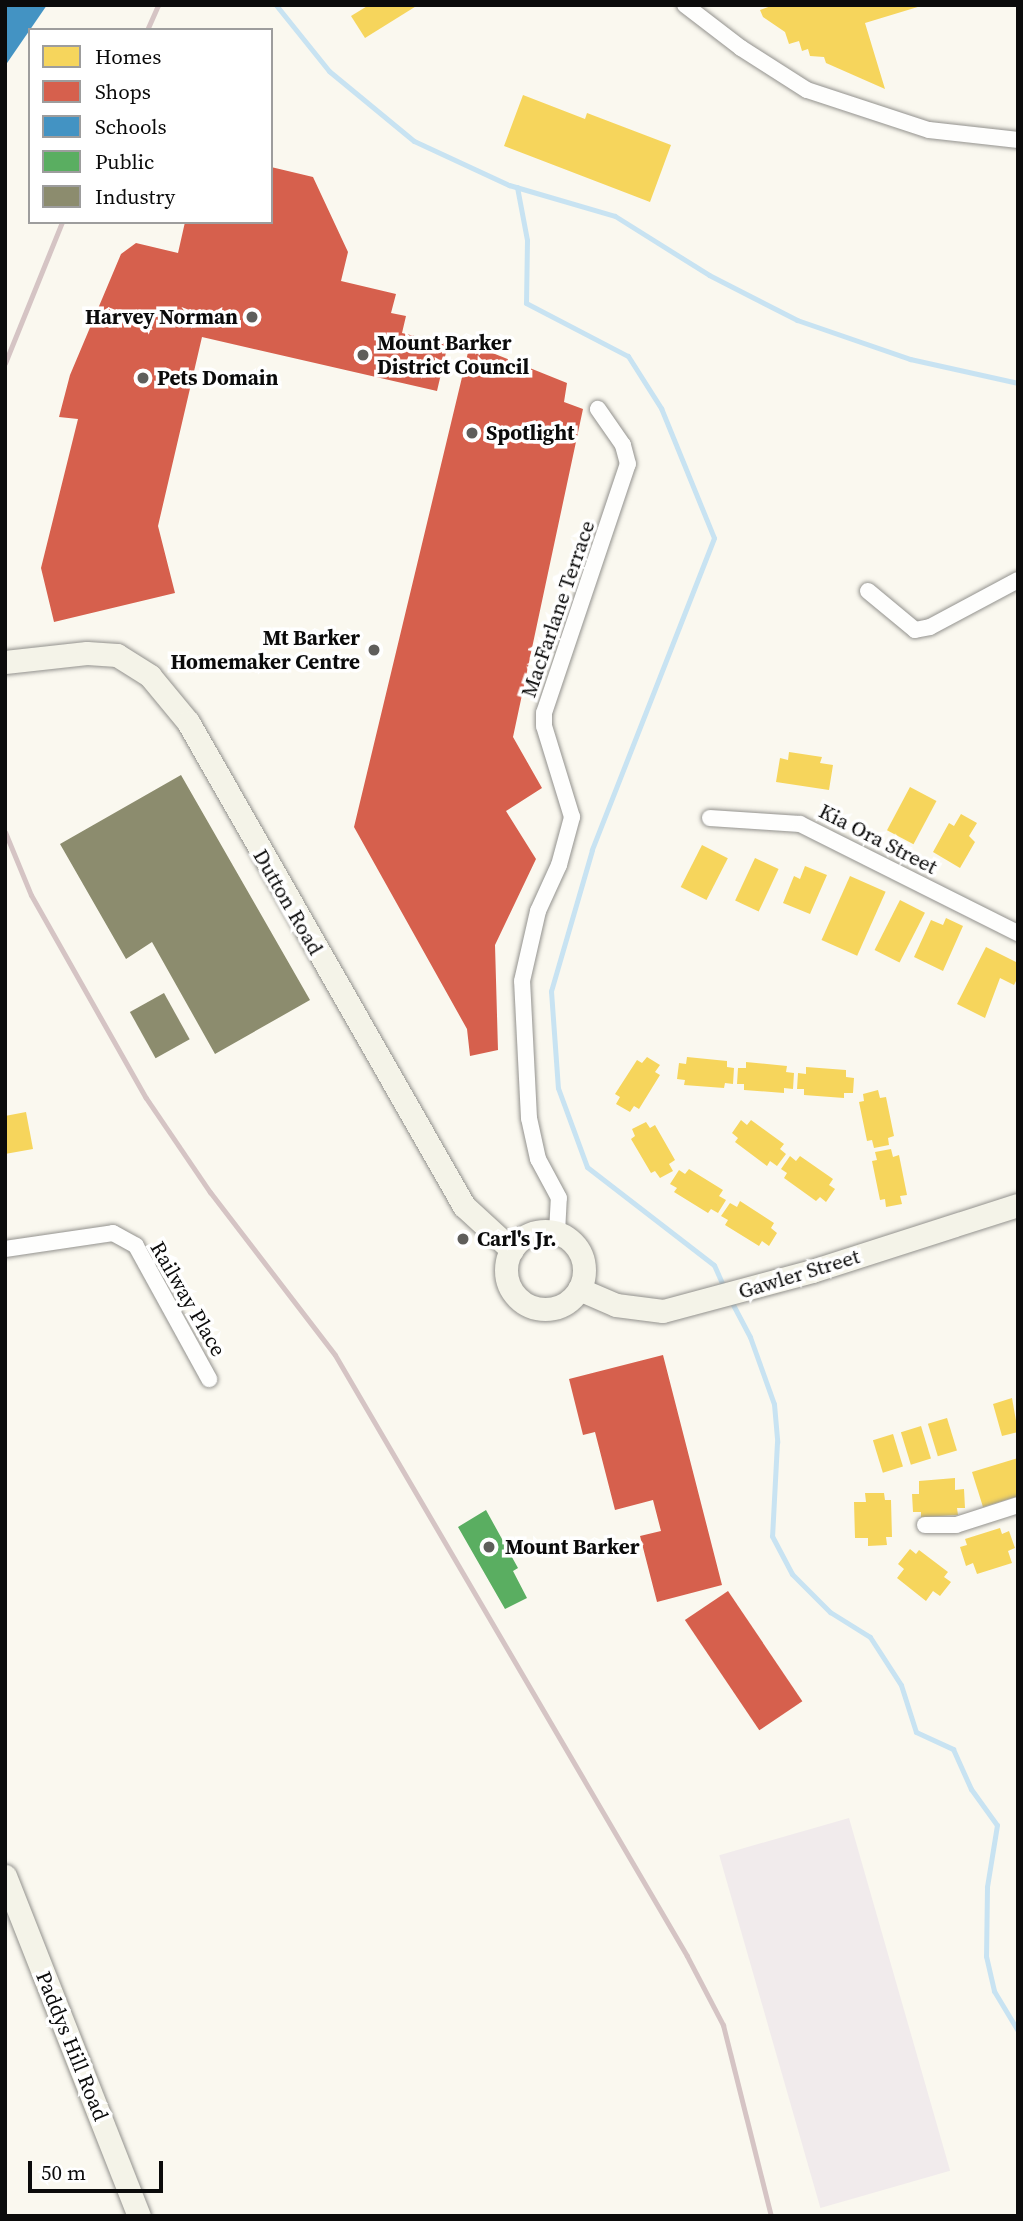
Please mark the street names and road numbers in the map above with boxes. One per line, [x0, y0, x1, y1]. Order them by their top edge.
street label: MacFarlane Terrace [516, 517, 600, 701]
street label: Kia Ora Street [815, 798, 941, 880]
street label: Dutton Road [248, 845, 328, 959]
street label: Railway Place [145, 1237, 231, 1361]
street label: Gawler Street [735, 1244, 863, 1304]
street label: Paddys Hill Road [31, 1968, 113, 2124]

